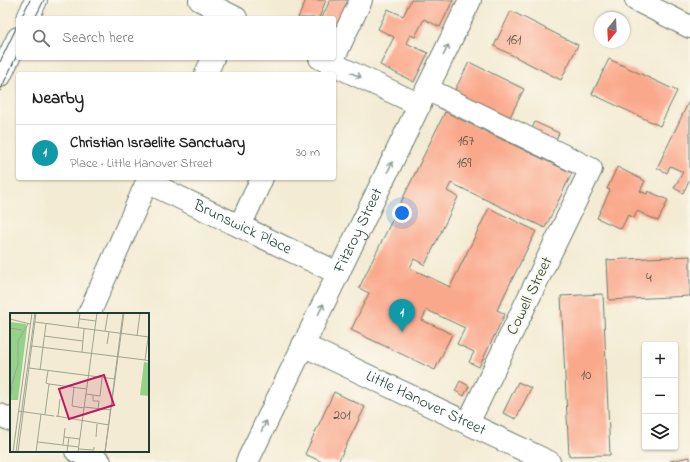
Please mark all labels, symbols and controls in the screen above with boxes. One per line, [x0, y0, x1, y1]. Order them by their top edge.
north arrow [594, 12, 630, 48]
search box [16, 16, 336, 60]
icon: search [30, 27, 52, 49]
text: Search here [62, 27, 134, 49]
house number: 161 [506, 30, 522, 51]
one-way arrow [443, 44, 450, 56]
one-way arrow [349, 72, 361, 79]
text: Nearby [32, 86, 84, 111]
house number: 167 [458, 131, 474, 152]
text: Christian Israelite Sanctuary [70, 132, 245, 154]
text: 1 [43, 143, 47, 162]
text: 30 m [296, 143, 320, 162]
house number: 169 [457, 153, 472, 174]
text: Place · Little Hanover Street [70, 154, 213, 173]
one-way arrow [387, 161, 394, 173]
street label: Fitzroy Street [327, 183, 390, 278]
street label: Brunswick Place [188, 193, 296, 262]
your location [392, 203, 412, 223]
street label: Cowell Street [501, 252, 560, 339]
house number: 4 [646, 268, 652, 289]
pin: 1 [389, 299, 415, 332]
one-way arrow [318, 304, 325, 316]
inset map [10, 313, 149, 452]
map controls [642, 342, 678, 450]
button: + [642, 342, 678, 378]
street label: Little Hanover Street [362, 364, 491, 443]
house number: 10 [581, 365, 591, 386]
button: − [642, 378, 678, 414]
house number: 201 [333, 405, 351, 426]
button: layers [642, 414, 678, 450]
one-way arrow [261, 420, 268, 432]

